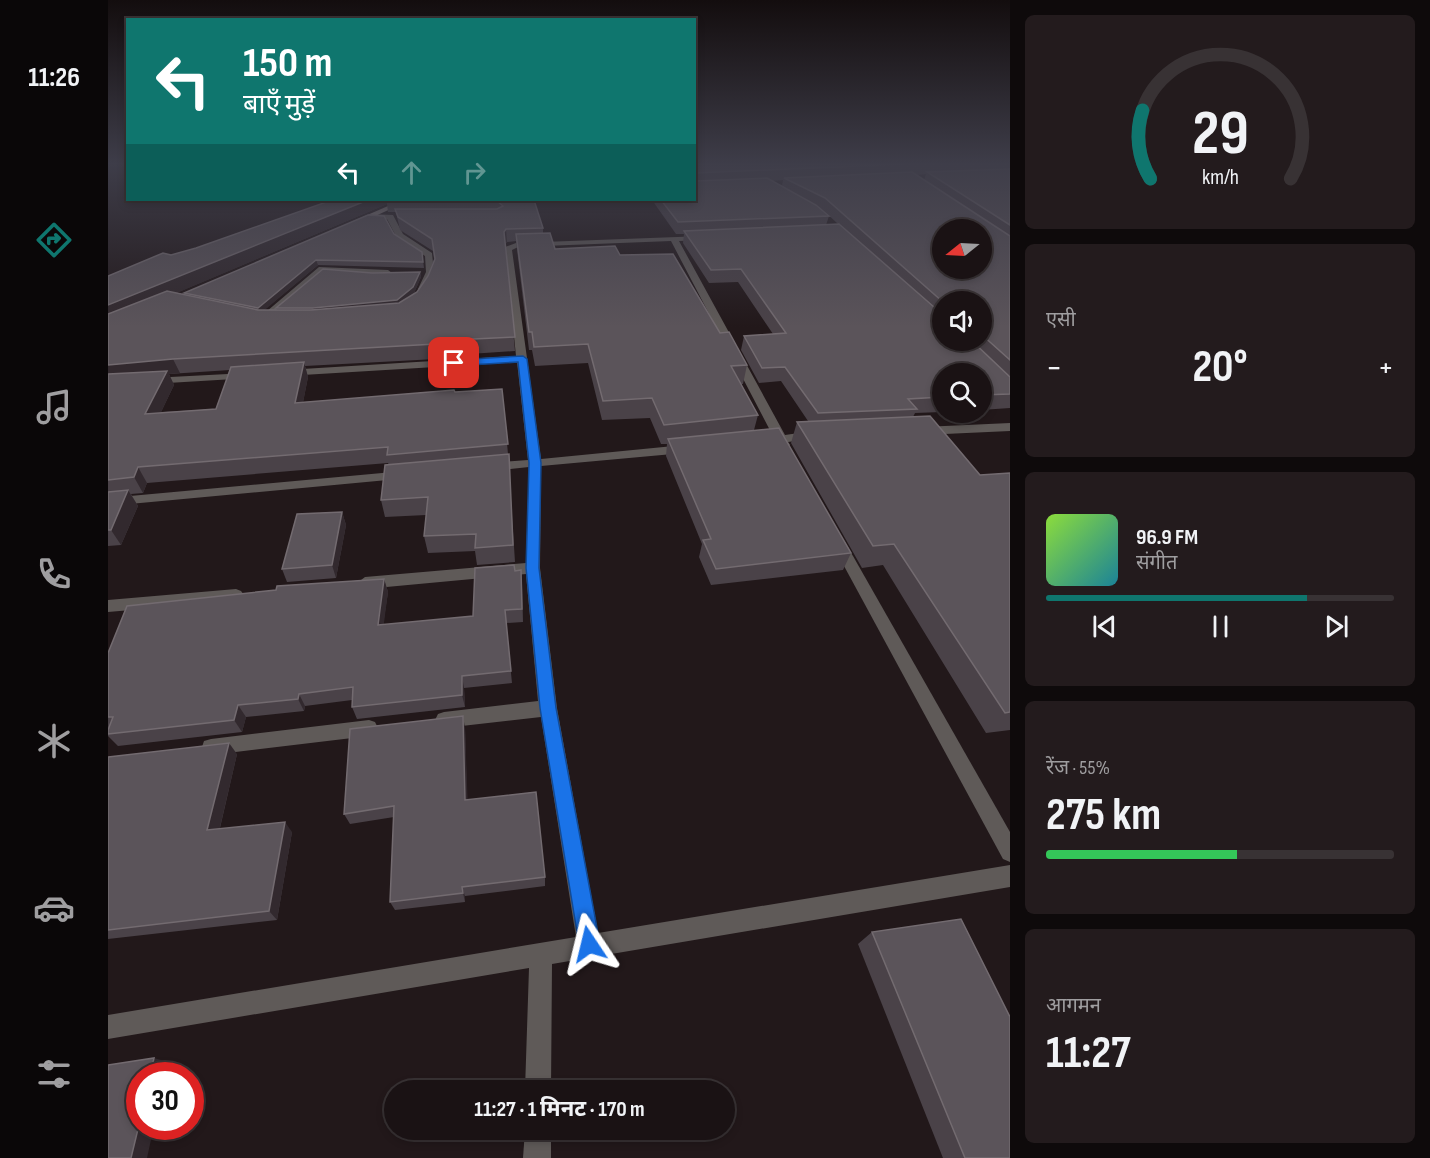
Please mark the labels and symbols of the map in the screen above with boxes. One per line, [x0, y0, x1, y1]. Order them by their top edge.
north arrow [932, 219, 992, 279]
pin [428, 337, 479, 388]
position arrow [557, 912, 621, 976]
speed limit sign: 30 [126, 1062, 204, 1140]

